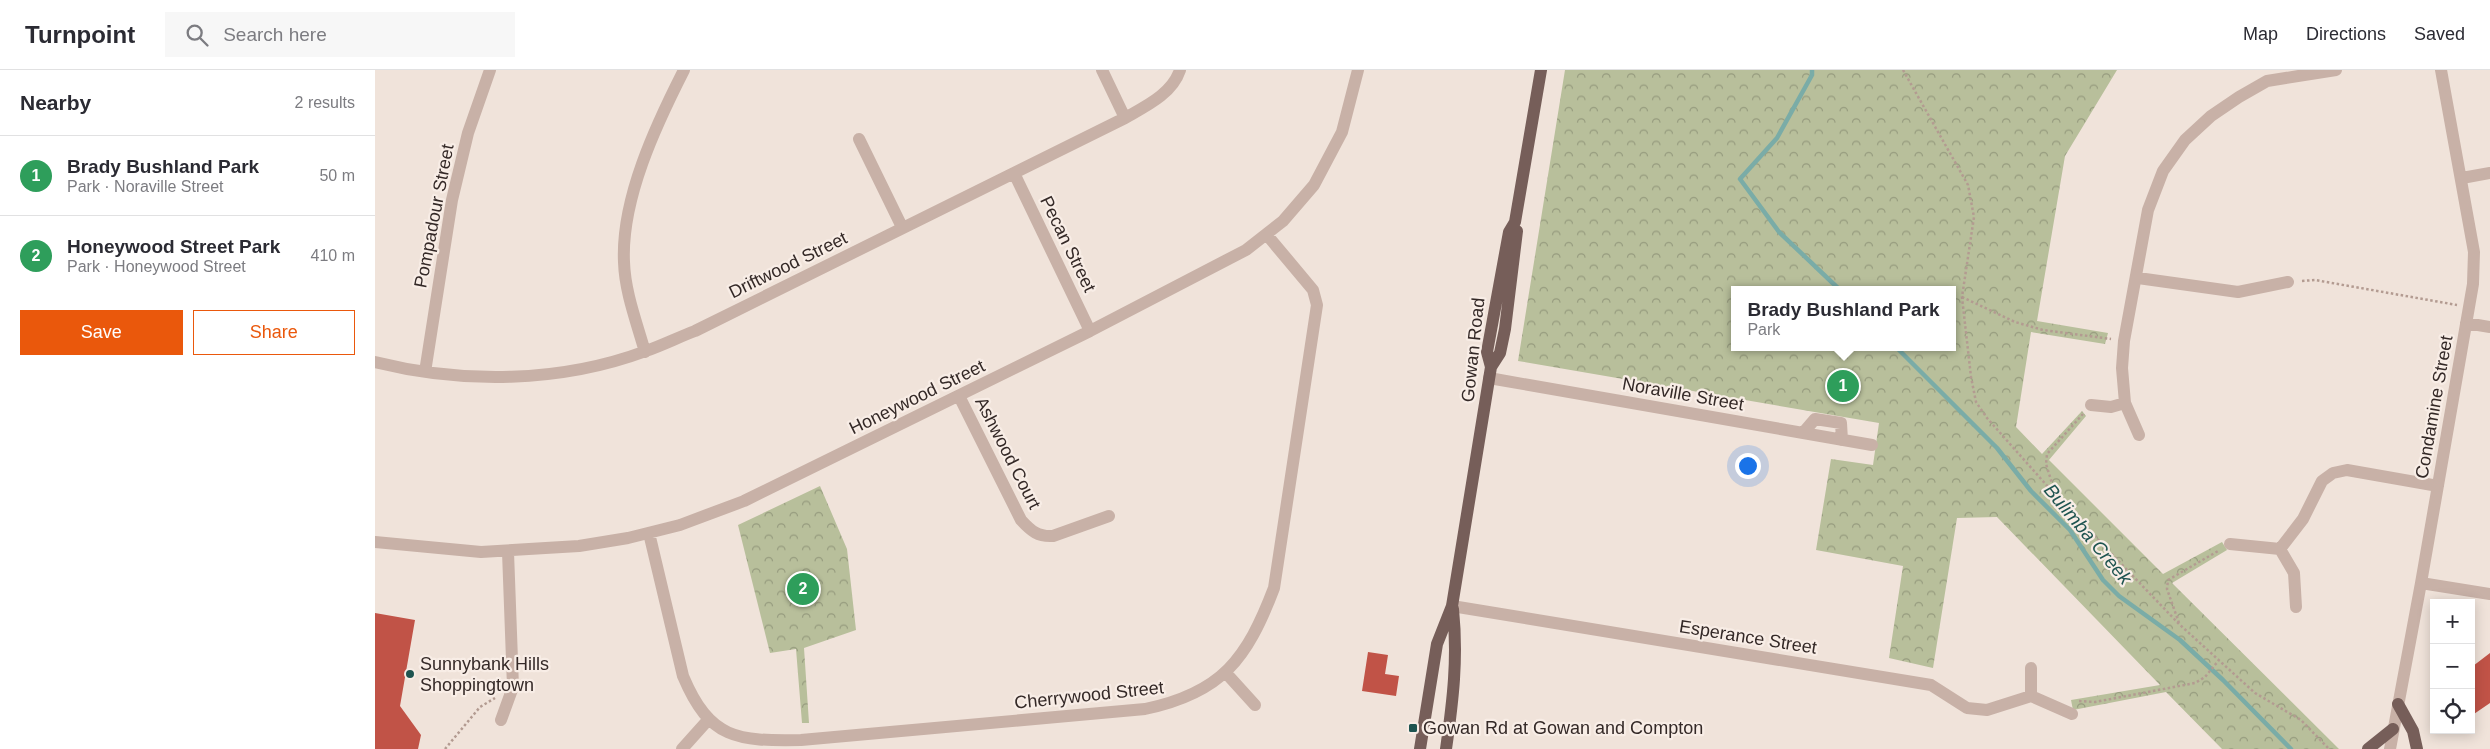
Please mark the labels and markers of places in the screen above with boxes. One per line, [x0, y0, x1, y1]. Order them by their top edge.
pin: 1 [1827, 367, 1859, 405]
pin: 2 [787, 570, 819, 608]
place label: Sunnybank Hills Shoppingtown [420, 654, 549, 695]
marker: Sunnybank Hills Shoppingtown [404, 668, 416, 680]
place label: Gowan Rd at Gowan and Compton [1423, 718, 1703, 738]
marker: Gowan Rd at Gowan and Compton [1407, 722, 1419, 734]

